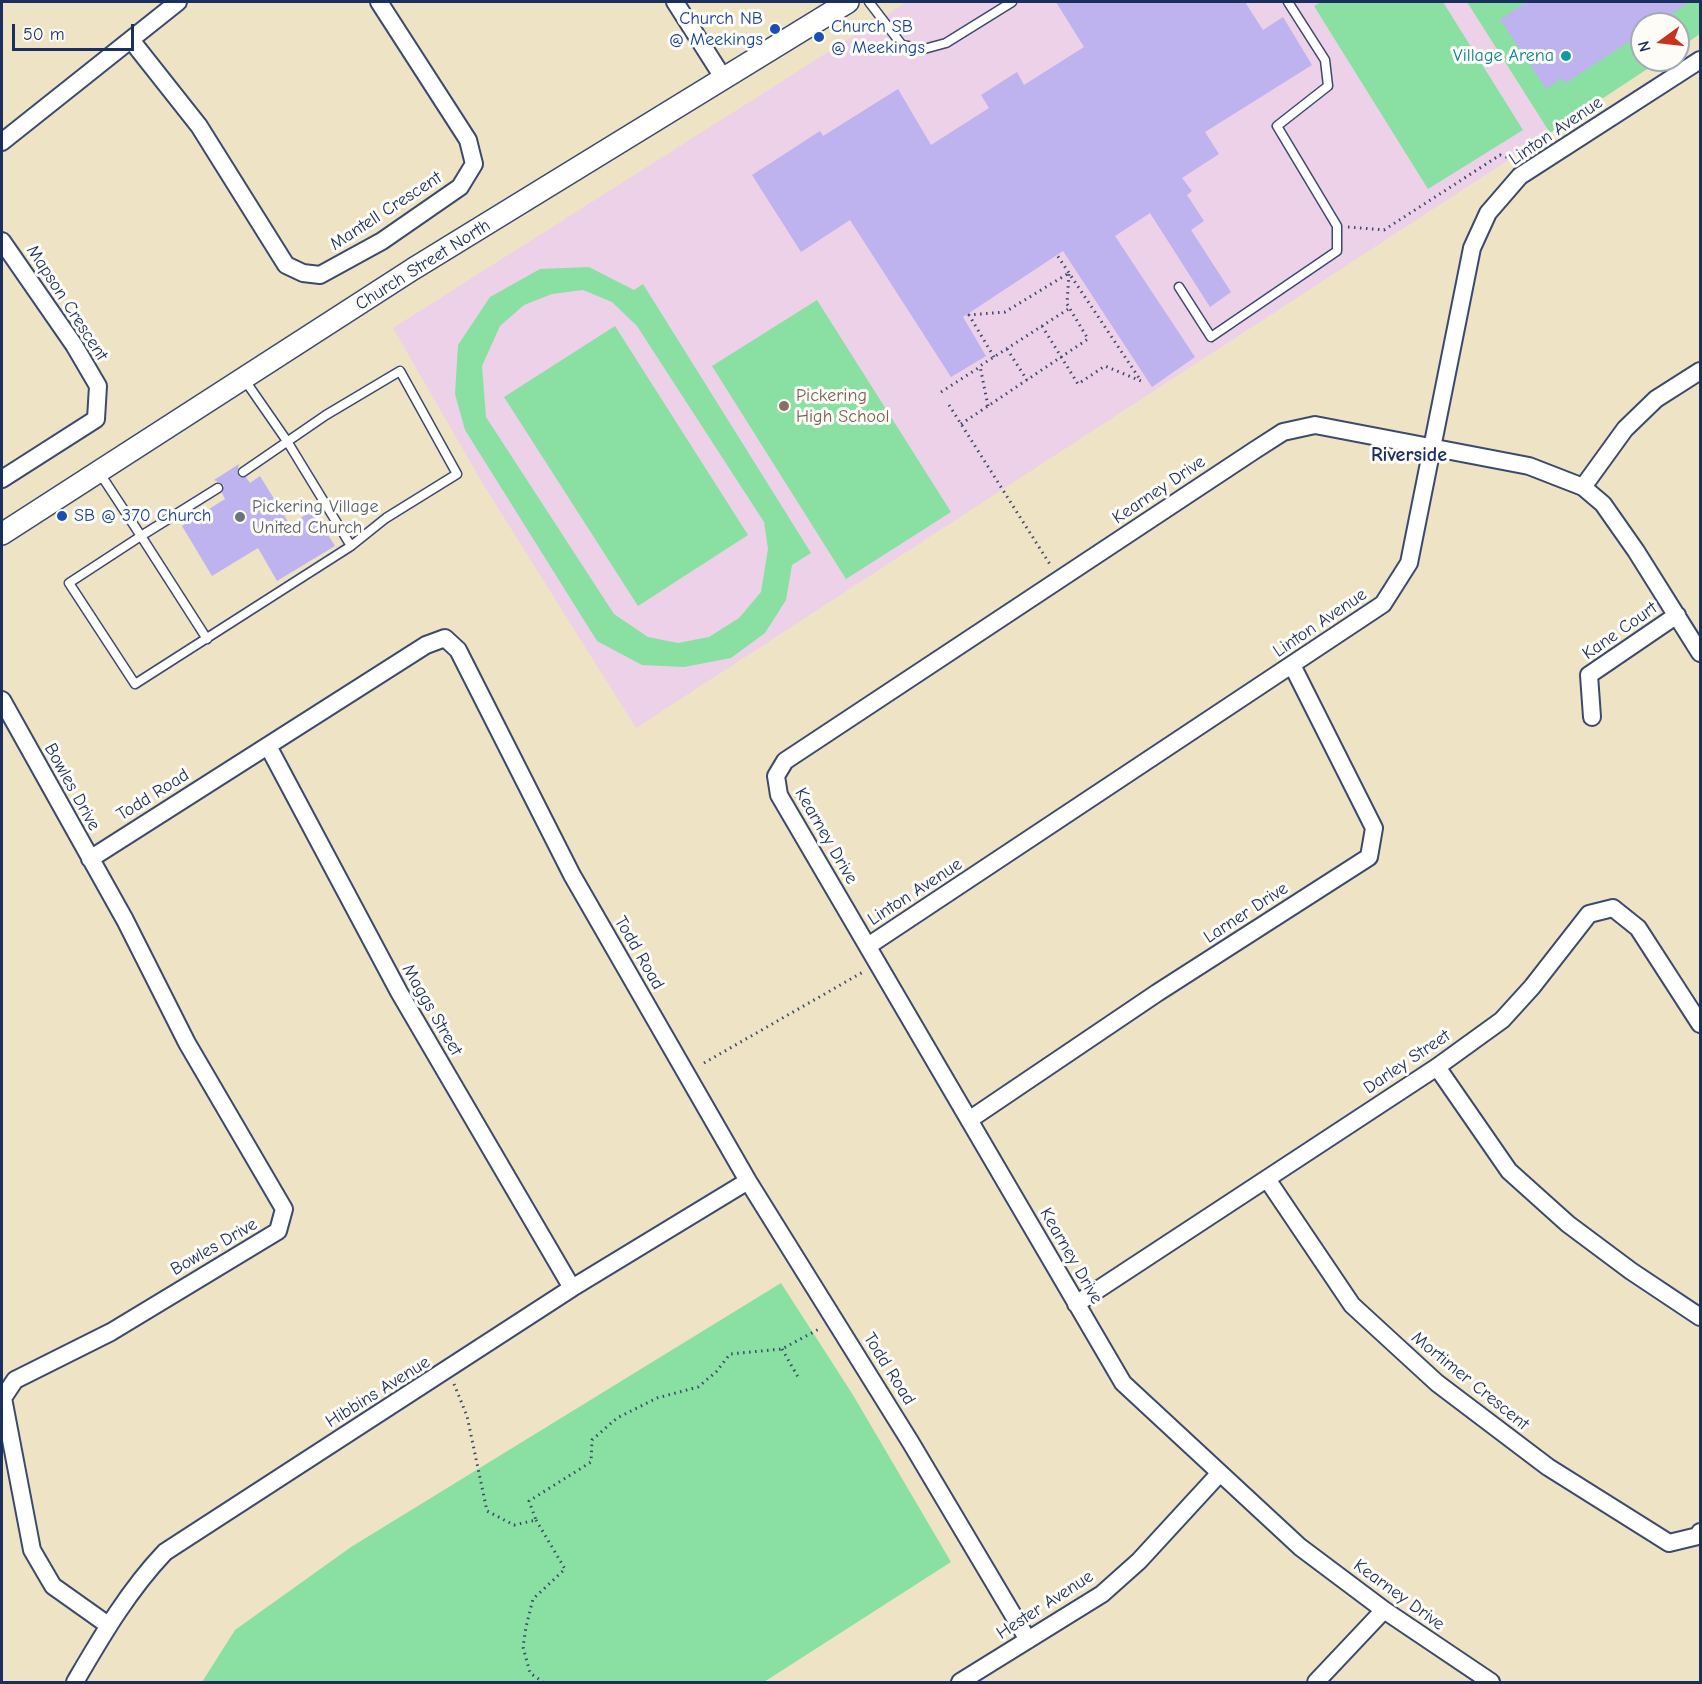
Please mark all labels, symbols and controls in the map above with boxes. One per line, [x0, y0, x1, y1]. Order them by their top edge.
place label: Church NB @ Meekings [669, 8, 763, 50]
scale bar [15, 12, 136, 50]
north arrow [1630, 12, 1690, 72]
place label: Church SB @ Meekings [831, 16, 925, 58]
marker: Church NB @ Meekings [768, 22, 782, 36]
text: 50 m [23, 24, 65, 45]
marker: Church SB @ Meekings [812, 30, 826, 44]
text: N [1635, 39, 1655, 54]
place label: Village Arena [1453, 45, 1554, 67]
marker: Village Arena [1559, 49, 1573, 63]
street label: Linton Avenue [1505, 92, 1607, 170]
street label: Mantell Crescent [326, 167, 446, 255]
street label: Church Street North [351, 215, 495, 315]
street label: Mapson Crescent [21, 241, 113, 365]
place label: Pickering High School [796, 385, 890, 428]
marker: Pickering High School [777, 399, 791, 413]
district label: Riverside [1371, 443, 1447, 467]
street label: Kearney Drive [1108, 451, 1210, 529]
place label: Pickering Village United Church [252, 496, 378, 538]
place label: SB @ 370 Church [74, 505, 212, 527]
marker: SB @ 370 Church [55, 509, 69, 523]
marker: Pickering Village United Church [233, 510, 247, 524]
street label: Linton Avenue [1269, 584, 1371, 662]
street label: Kane Court [1578, 597, 1662, 665]
street label: Bowles Drive [39, 740, 105, 834]
street label: Todd Road [113, 764, 193, 826]
street label: Kearney Drive [790, 784, 862, 888]
street label: Linton Avenue [864, 854, 966, 930]
street label: Larner Drive [1200, 878, 1292, 948]
street label: Todd Road [609, 912, 669, 994]
street label: Maggs Street [397, 960, 467, 1060]
street label: Darley Street [1360, 1025, 1454, 1099]
street label: Kearney Drive [1035, 1204, 1107, 1308]
street label: Bowles Drive [167, 1214, 261, 1280]
street label: Mortimer Crescent [1407, 1327, 1533, 1435]
street label: Todd Road [858, 1329, 920, 1409]
street label: Hibbins Avenue [322, 1351, 434, 1433]
street label: Kearney Drive [1349, 1555, 1449, 1635]
street label: Hester Avenue [993, 1566, 1097, 1644]

